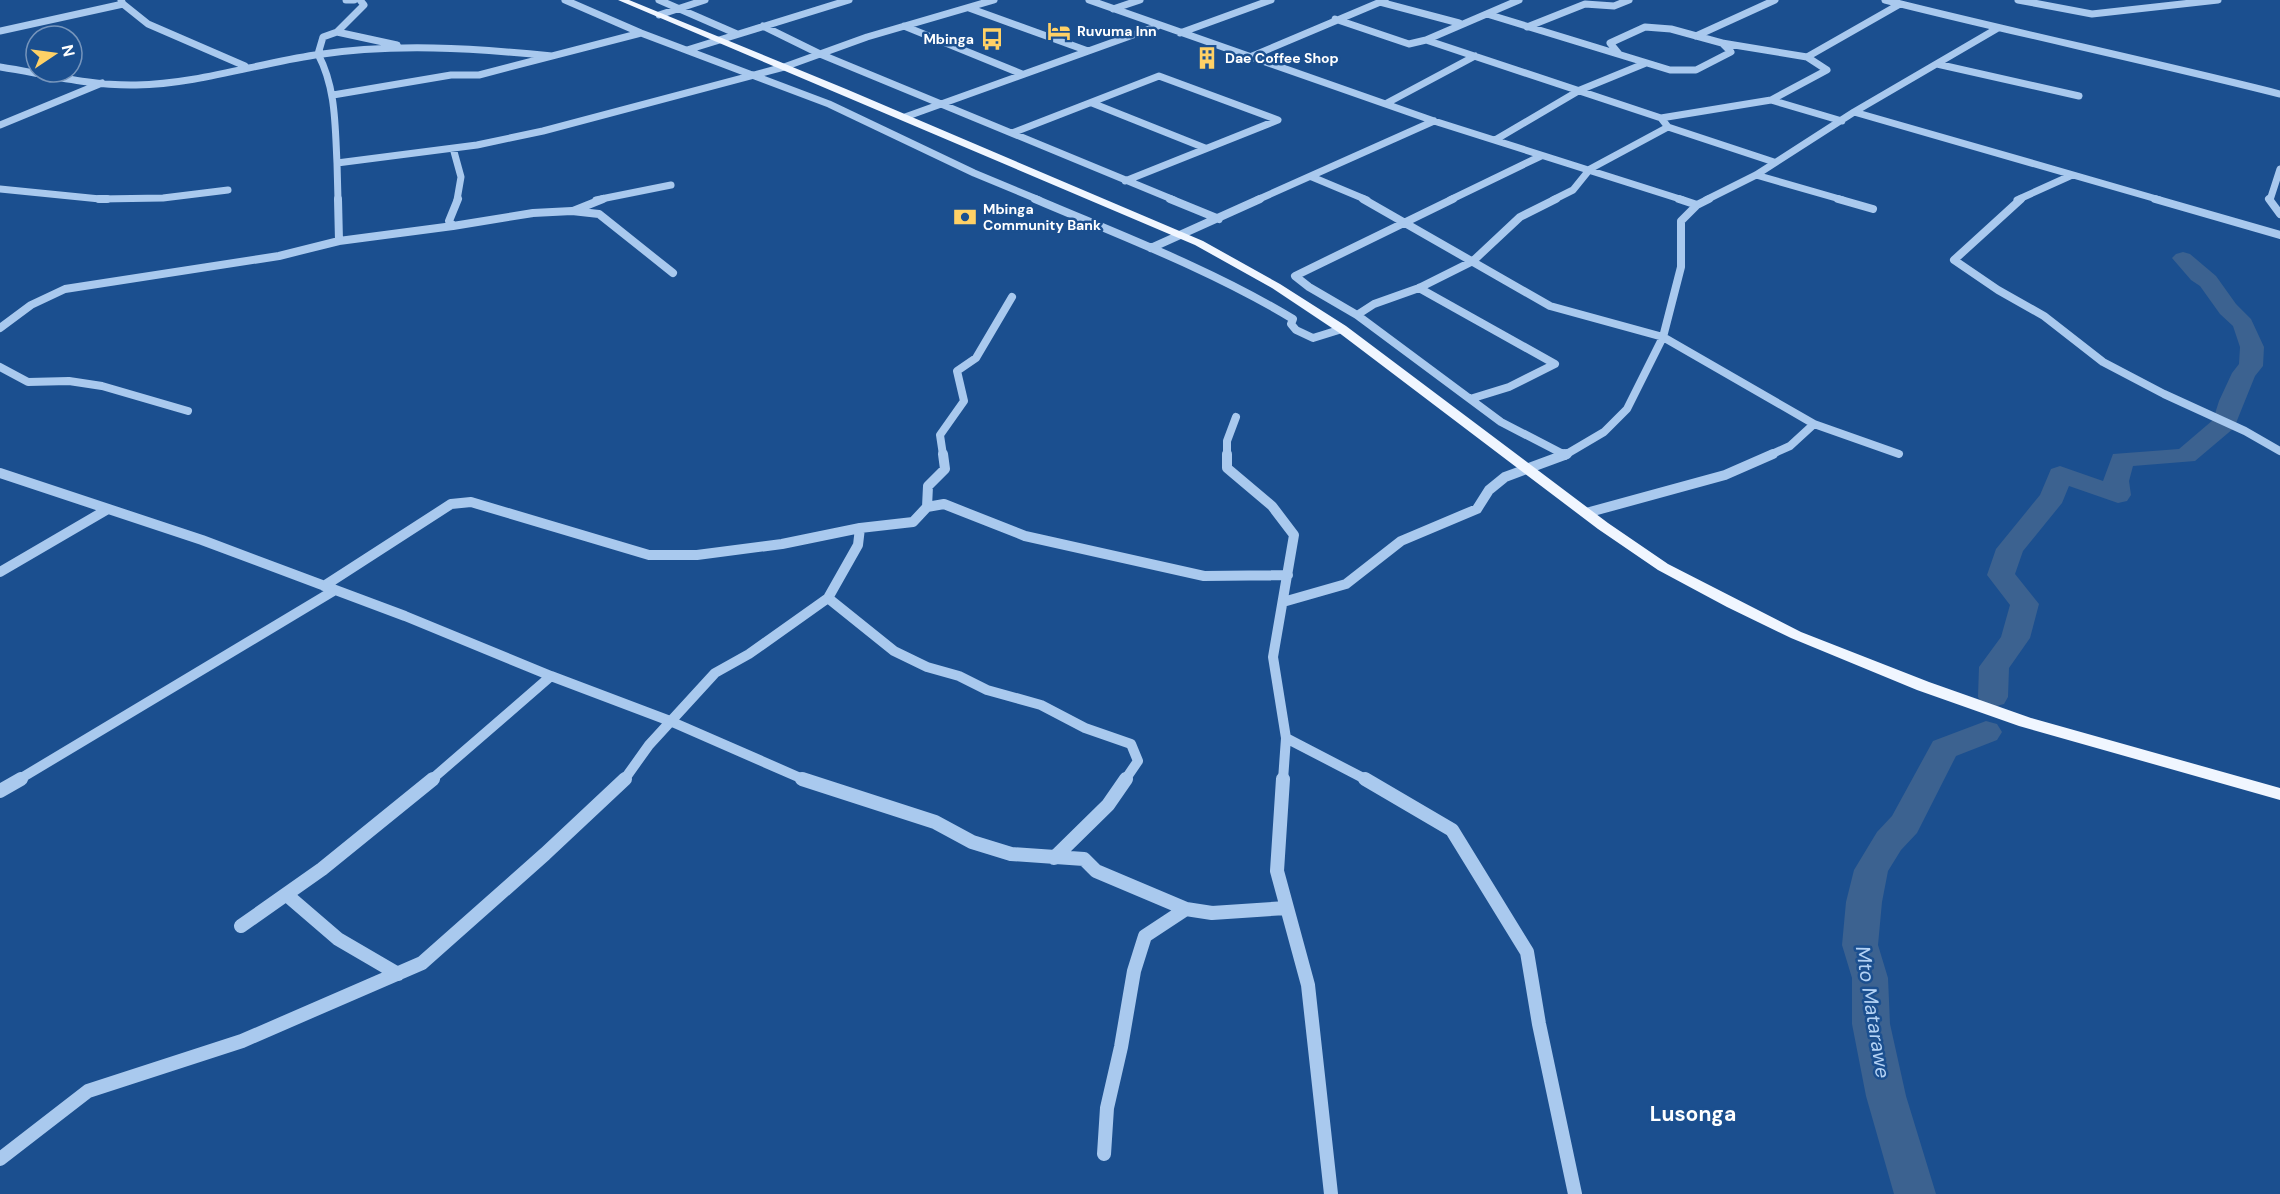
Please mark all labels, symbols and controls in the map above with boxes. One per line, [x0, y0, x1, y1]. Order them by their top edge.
hotel icon: Ruvuma Inn [1046, 18, 1072, 44]
place label: Ruvuma Inn [1077, 22, 1157, 40]
north arrow [24, 24, 84, 84]
bus stop icon: Mbinga [979, 26, 1005, 52]
place label: Mbinga [923, 30, 974, 48]
text: N [57, 43, 80, 59]
building icon: Dae Coffee Shop [1194, 45, 1220, 71]
place label: Dae Coffee Shop [1225, 49, 1339, 67]
place label: Mbinga Community Bank [983, 200, 1101, 234]
bank icon: Mbinga Community Bank [952, 204, 978, 230]
water label: Mto Matarawe [1850, 944, 1896, 1080]
district label: Lusonga [1650, 1100, 1736, 1128]

